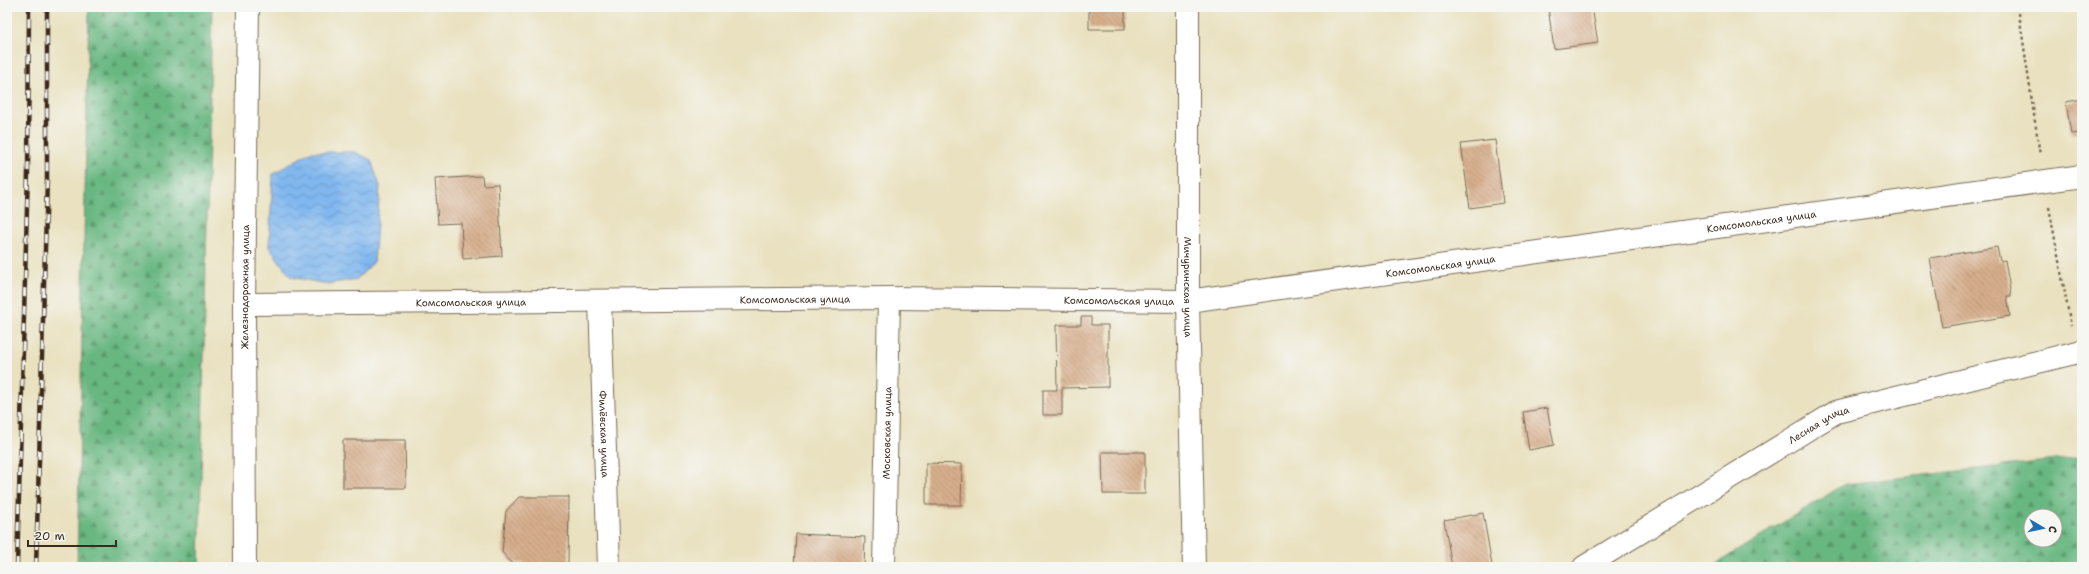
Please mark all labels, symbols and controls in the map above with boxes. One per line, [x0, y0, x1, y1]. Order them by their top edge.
street label: Комсомольская улица [1706, 207, 1818, 235]
street label: Железнодорожная улица [238, 224, 252, 349]
street label: Мичуринская улица [1181, 237, 1195, 338]
street label: Комсомольская улица [1385, 252, 1497, 280]
street label: Комсомольская улица [740, 292, 851, 306]
street label: Комсомольская улица [1064, 294, 1175, 308]
street label: Комсомольская улица [416, 295, 527, 309]
street label: Московская улица [880, 386, 894, 479]
street label: Филёвская улица [596, 390, 612, 479]
street label: Лесная улица [1786, 403, 1851, 447]
north arrow [2023, 508, 2063, 548]
scale bar [28, 522, 116, 548]
text: С [2044, 525, 2060, 534]
text: 20 m [34, 528, 65, 544]

